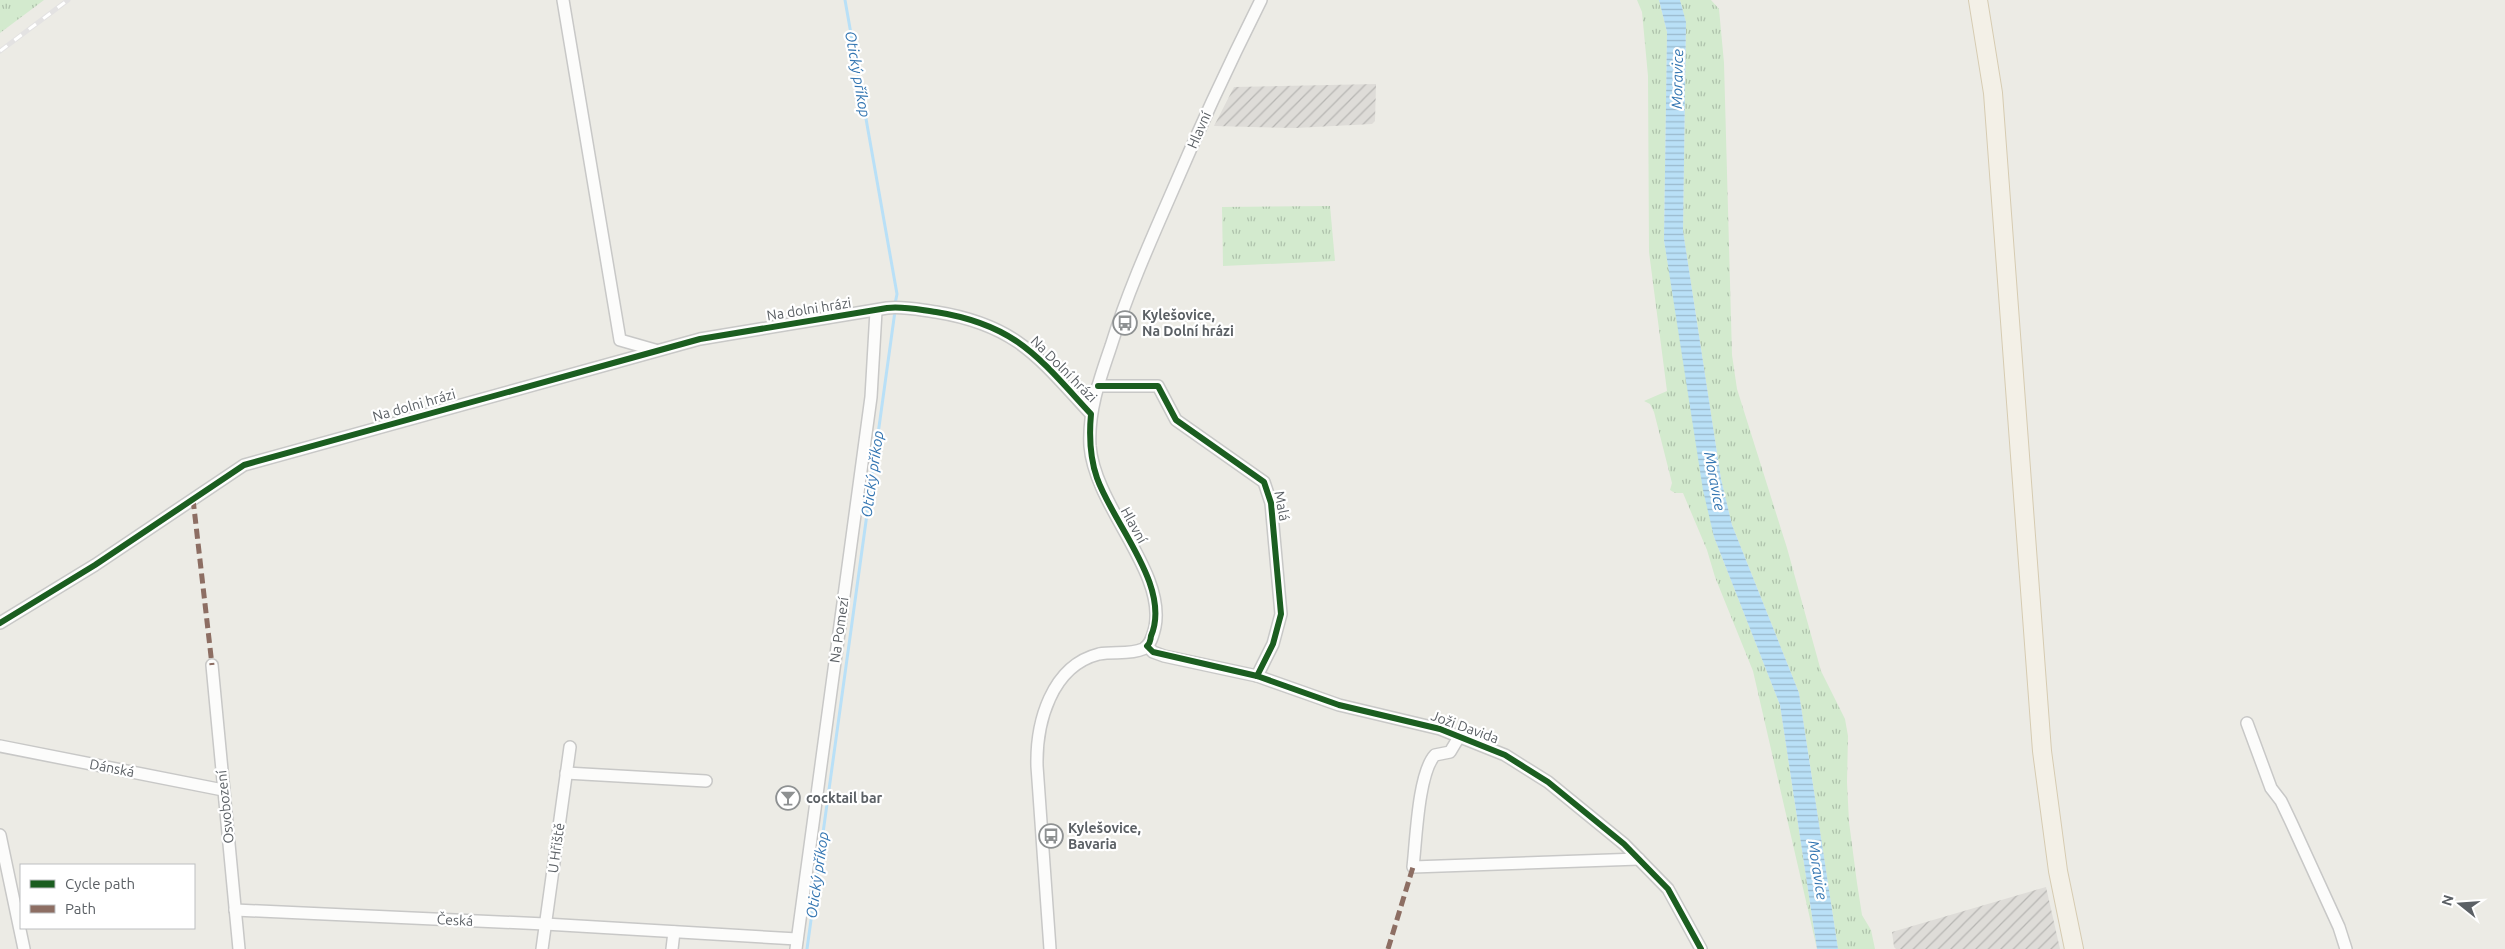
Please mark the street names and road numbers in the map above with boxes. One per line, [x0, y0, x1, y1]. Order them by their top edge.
street label: Hlavní [1184, 108, 1214, 151]
street label: Na dolni hrázi [766, 294, 852, 324]
street label: Na Dolní hrázi [1028, 333, 1100, 405]
street label: Na dolni hrázi [371, 386, 457, 424]
street label: Malá [1271, 490, 1293, 522]
street label: Hlavní [1118, 504, 1151, 546]
street label: Na Pomezí [826, 595, 852, 664]
street label: Joži Davida [1429, 707, 1501, 747]
street label: Dánská [88, 756, 136, 780]
street label: Osvobození [213, 769, 237, 844]
street label: U Hřiště [545, 822, 567, 874]
street label: Česká [436, 910, 474, 929]

